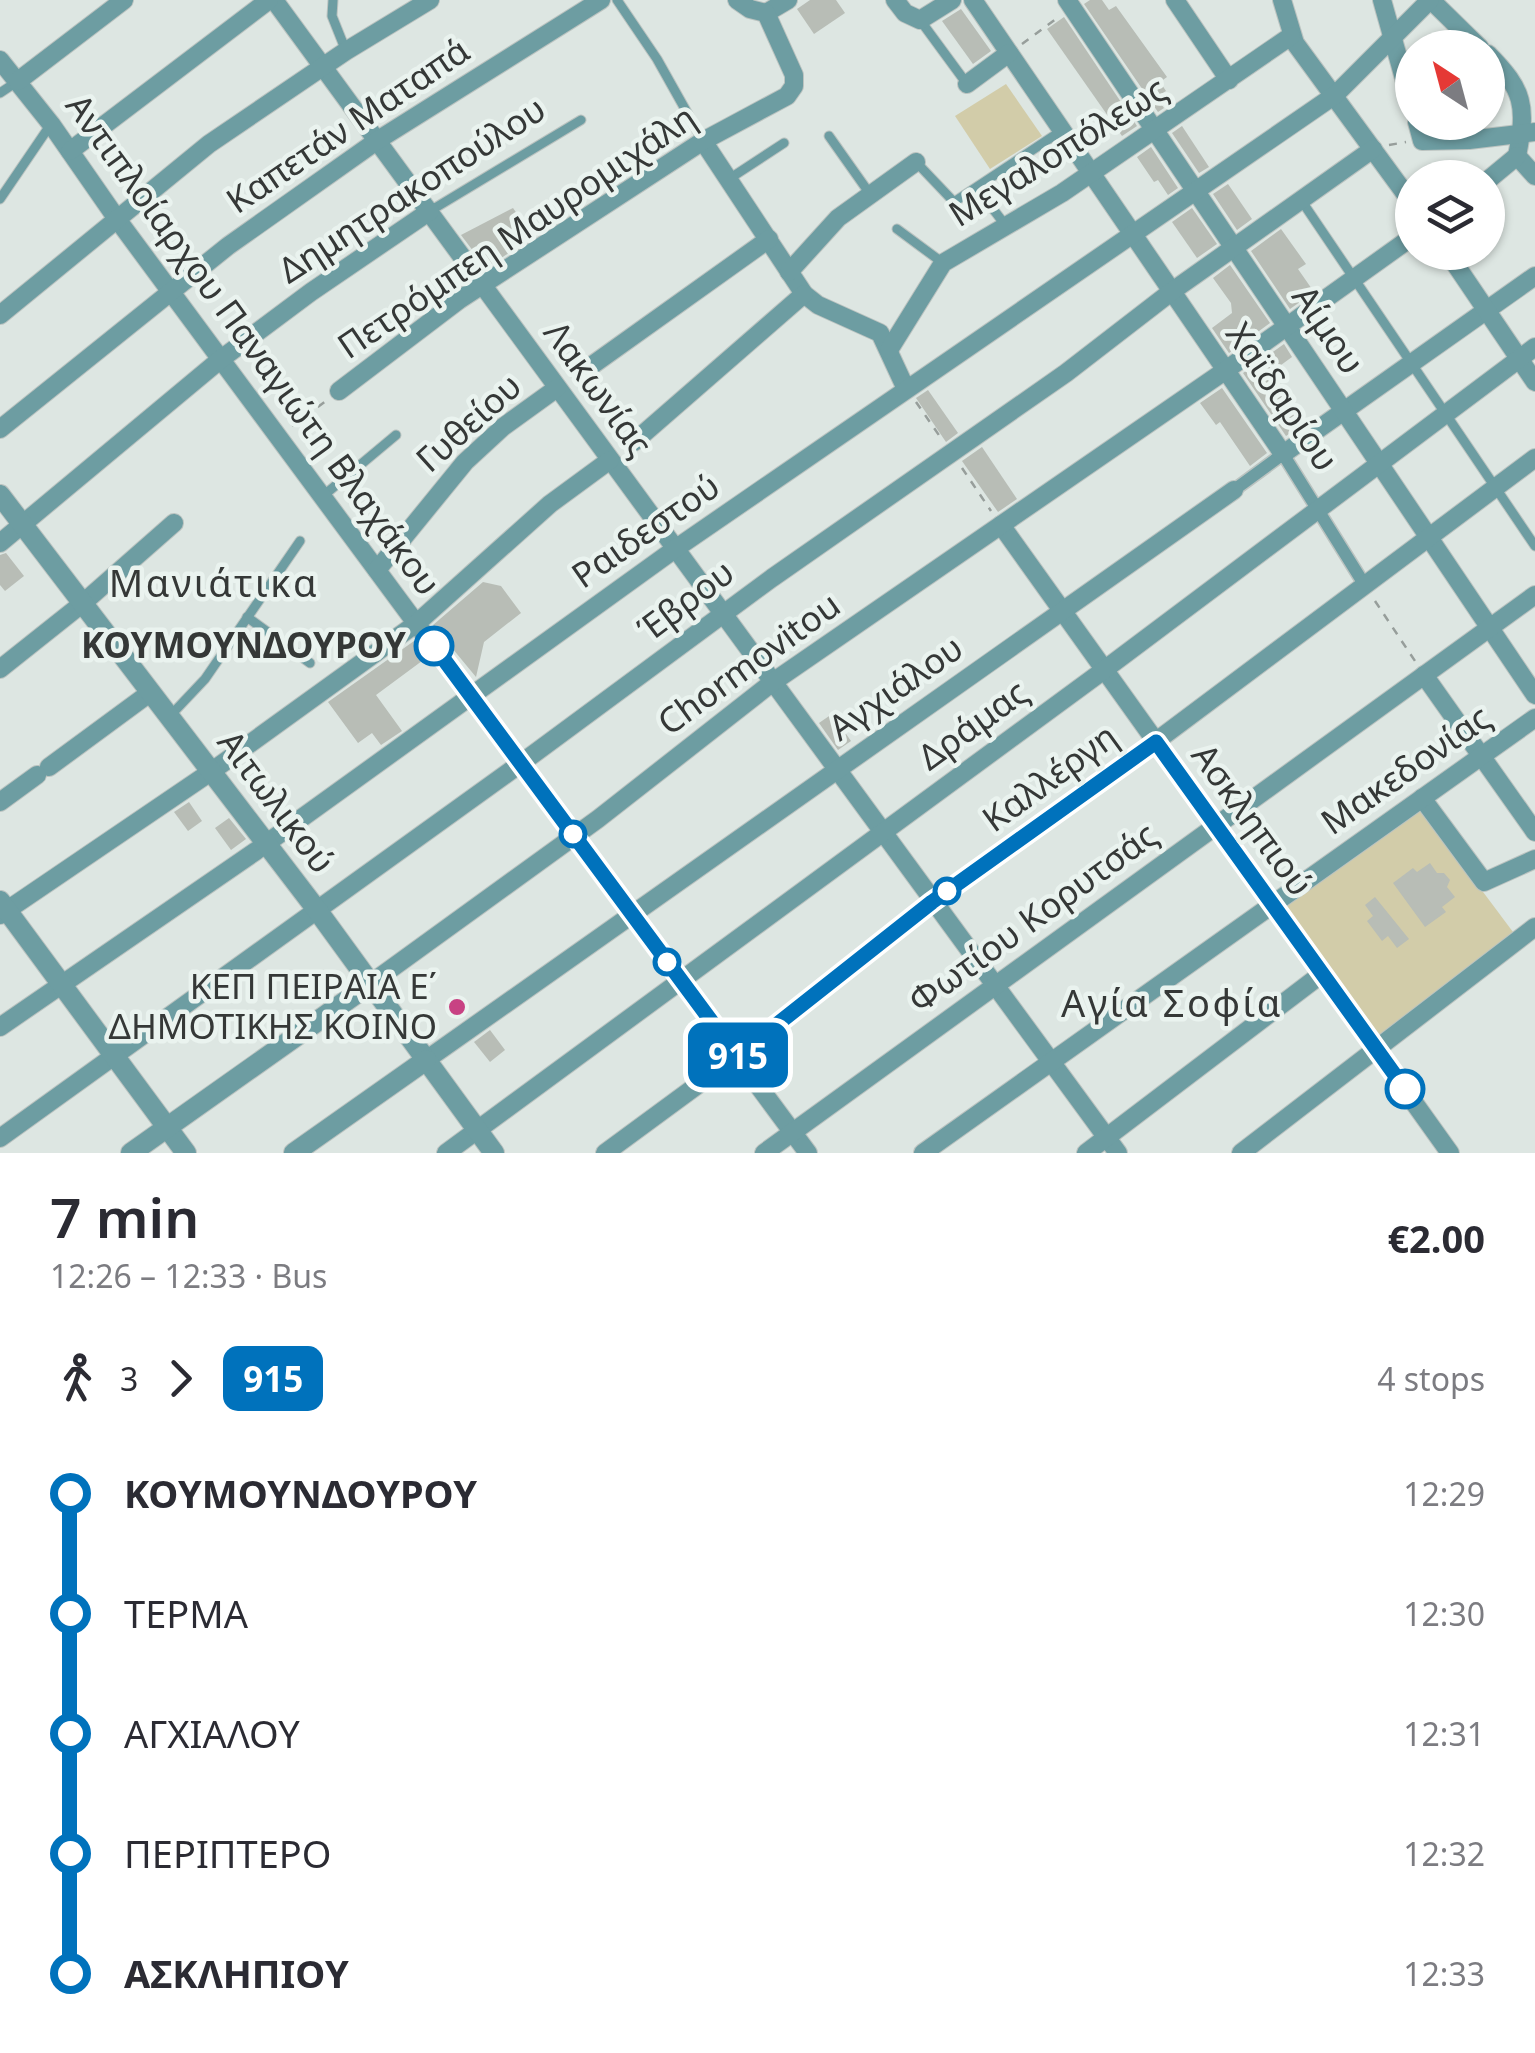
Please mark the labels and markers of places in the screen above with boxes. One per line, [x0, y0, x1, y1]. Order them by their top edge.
place label: ΚΟΥΜΟΥΝΔΟΥΡΟΥ [81, 621, 406, 668]
marker: ΚΟΥΜΟΥΝΔΟΥΡΟΥ [415, 627, 453, 665]
unlabelled marker [560, 821, 586, 847]
unlabelled marker [934, 878, 960, 904]
unlabelled marker [654, 949, 680, 975]
place label: ΚΕΠ ΠΕΙΡΑΙΑ Ε΄ ΔΗΜΟΤΙΚΗΣ ΚΟΙΝΟ [109, 962, 437, 1049]
marker: ΚΕΠ ΠΕΙΡΑΙΑ Ε΄ ΔΗΜΟΤΙΚΗΣ ΚΟΙΝΟ [446, 996, 468, 1018]
unlabelled marker [1386, 1070, 1424, 1108]

